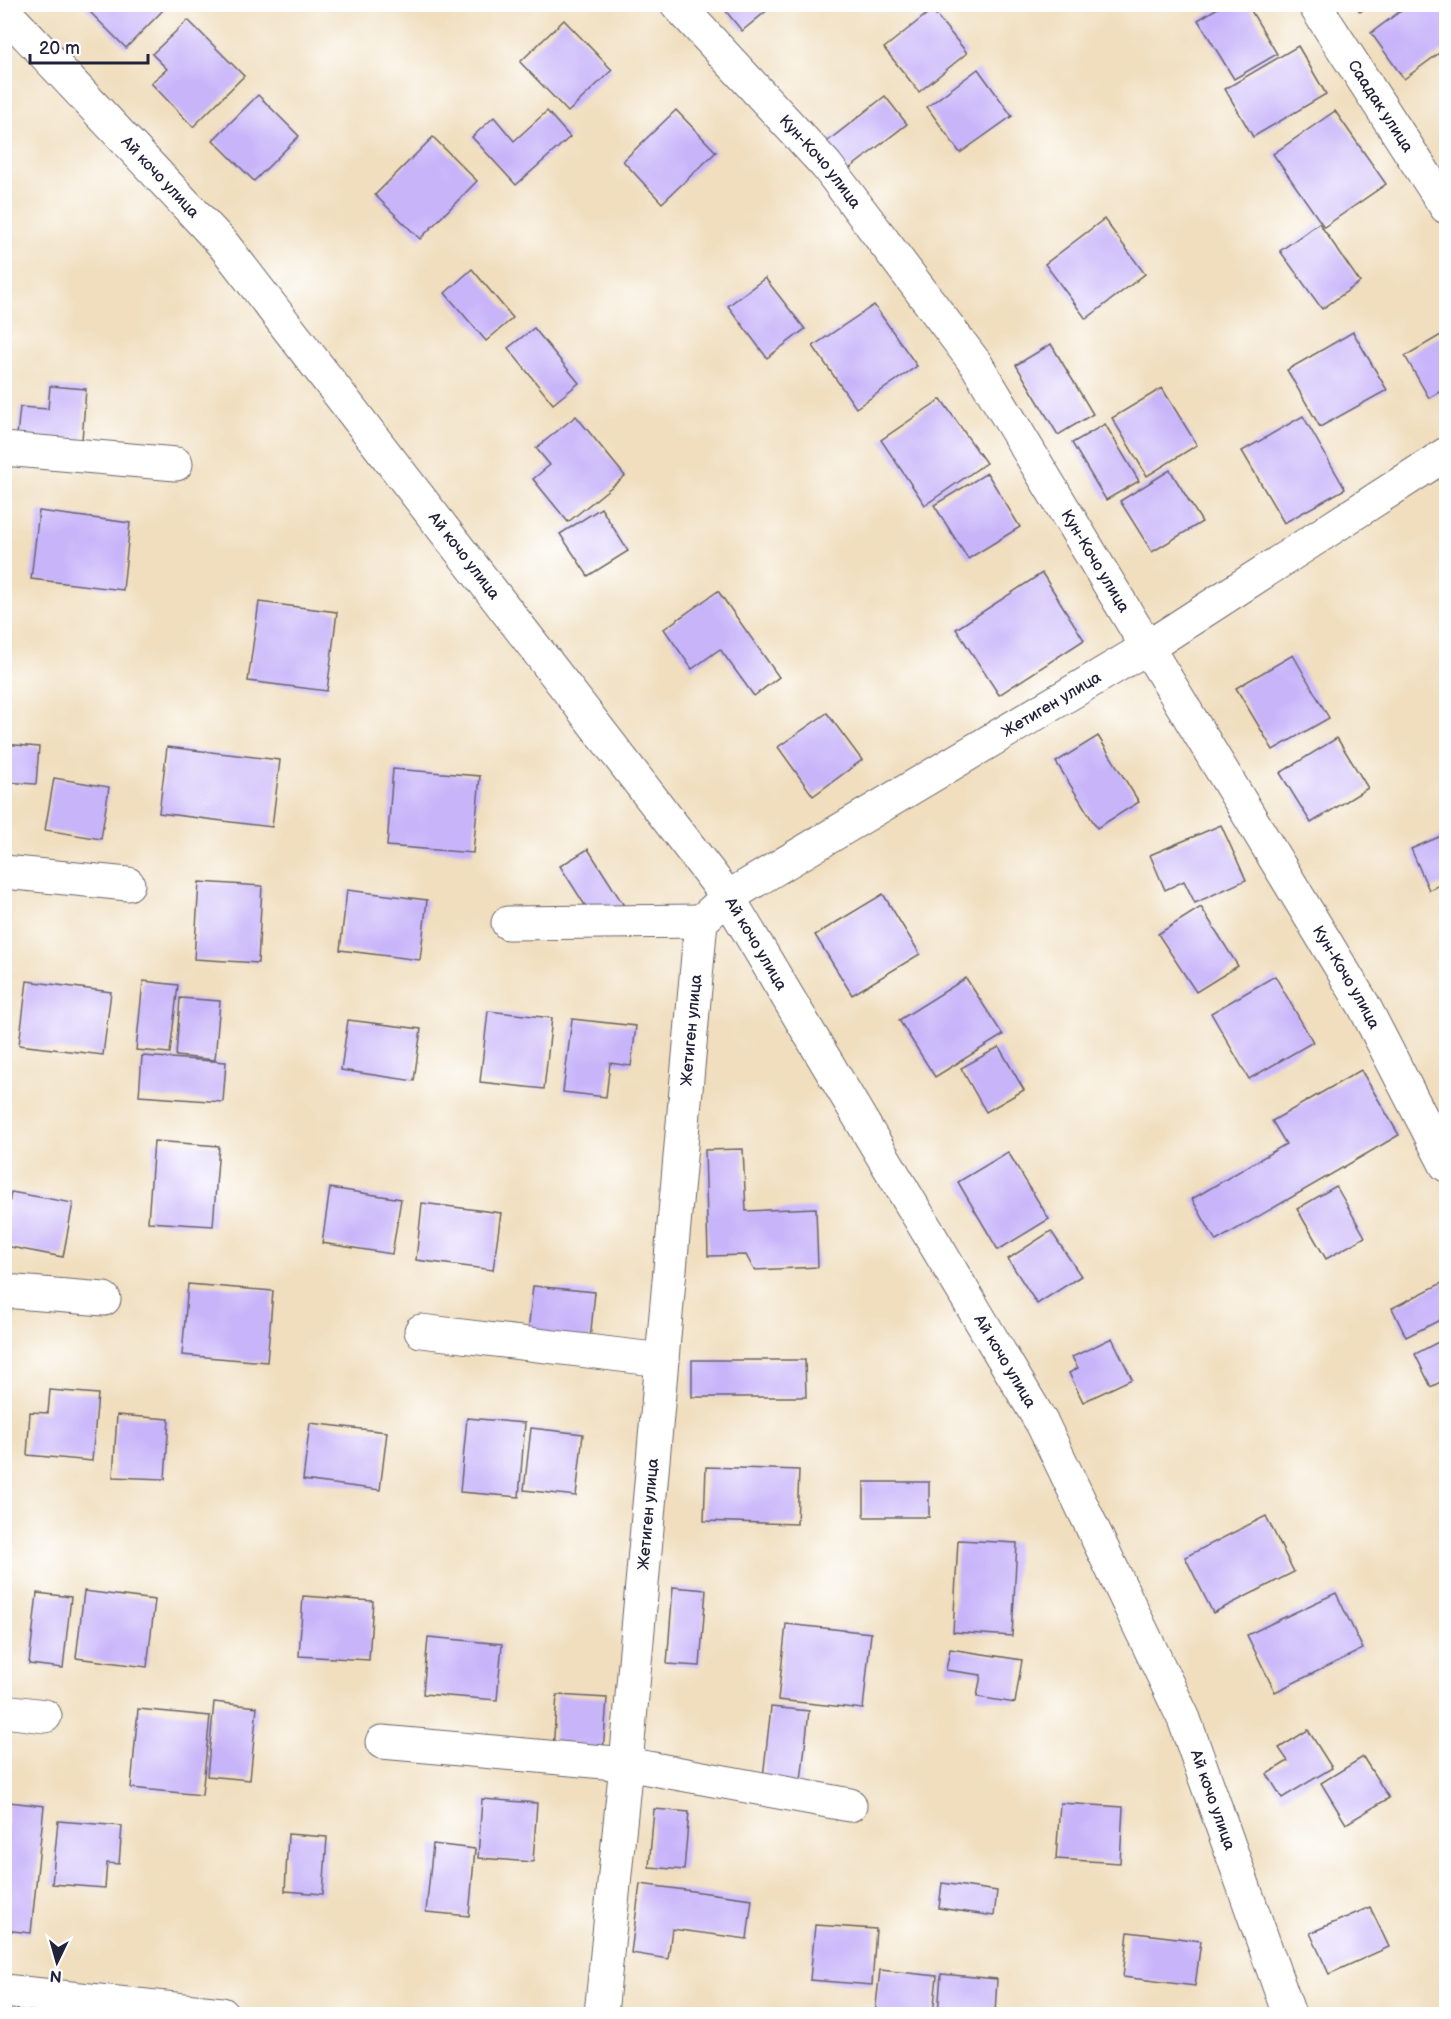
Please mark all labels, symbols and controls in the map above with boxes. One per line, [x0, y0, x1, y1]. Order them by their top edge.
scale bar [30, 27, 148, 65]
text: 20 m [39, 38, 80, 59]
street label: Саадак улица [1344, 57, 1418, 156]
street label: Кун-Кочо улица [775, 111, 865, 213]
street label: Ай кочо улица [117, 132, 203, 222]
street label: Кун-Кочо улица [1057, 506, 1134, 616]
street label: Ай кочо улица [424, 508, 504, 604]
street label: Жетиген улица [998, 667, 1105, 741]
street label: Ай кочо улица [720, 893, 791, 994]
street label: Кун-Кочо улица [1308, 922, 1384, 1033]
street label: Жетиген улица [677, 973, 706, 1087]
street label: Ай кочо улица [969, 1311, 1040, 1412]
street label: Жетиген улица [634, 1457, 663, 1571]
street label: Ай кочо улица [1186, 1746, 1240, 1853]
north arrow [27, 1932, 87, 1992]
text: N [49, 1965, 63, 1985]

